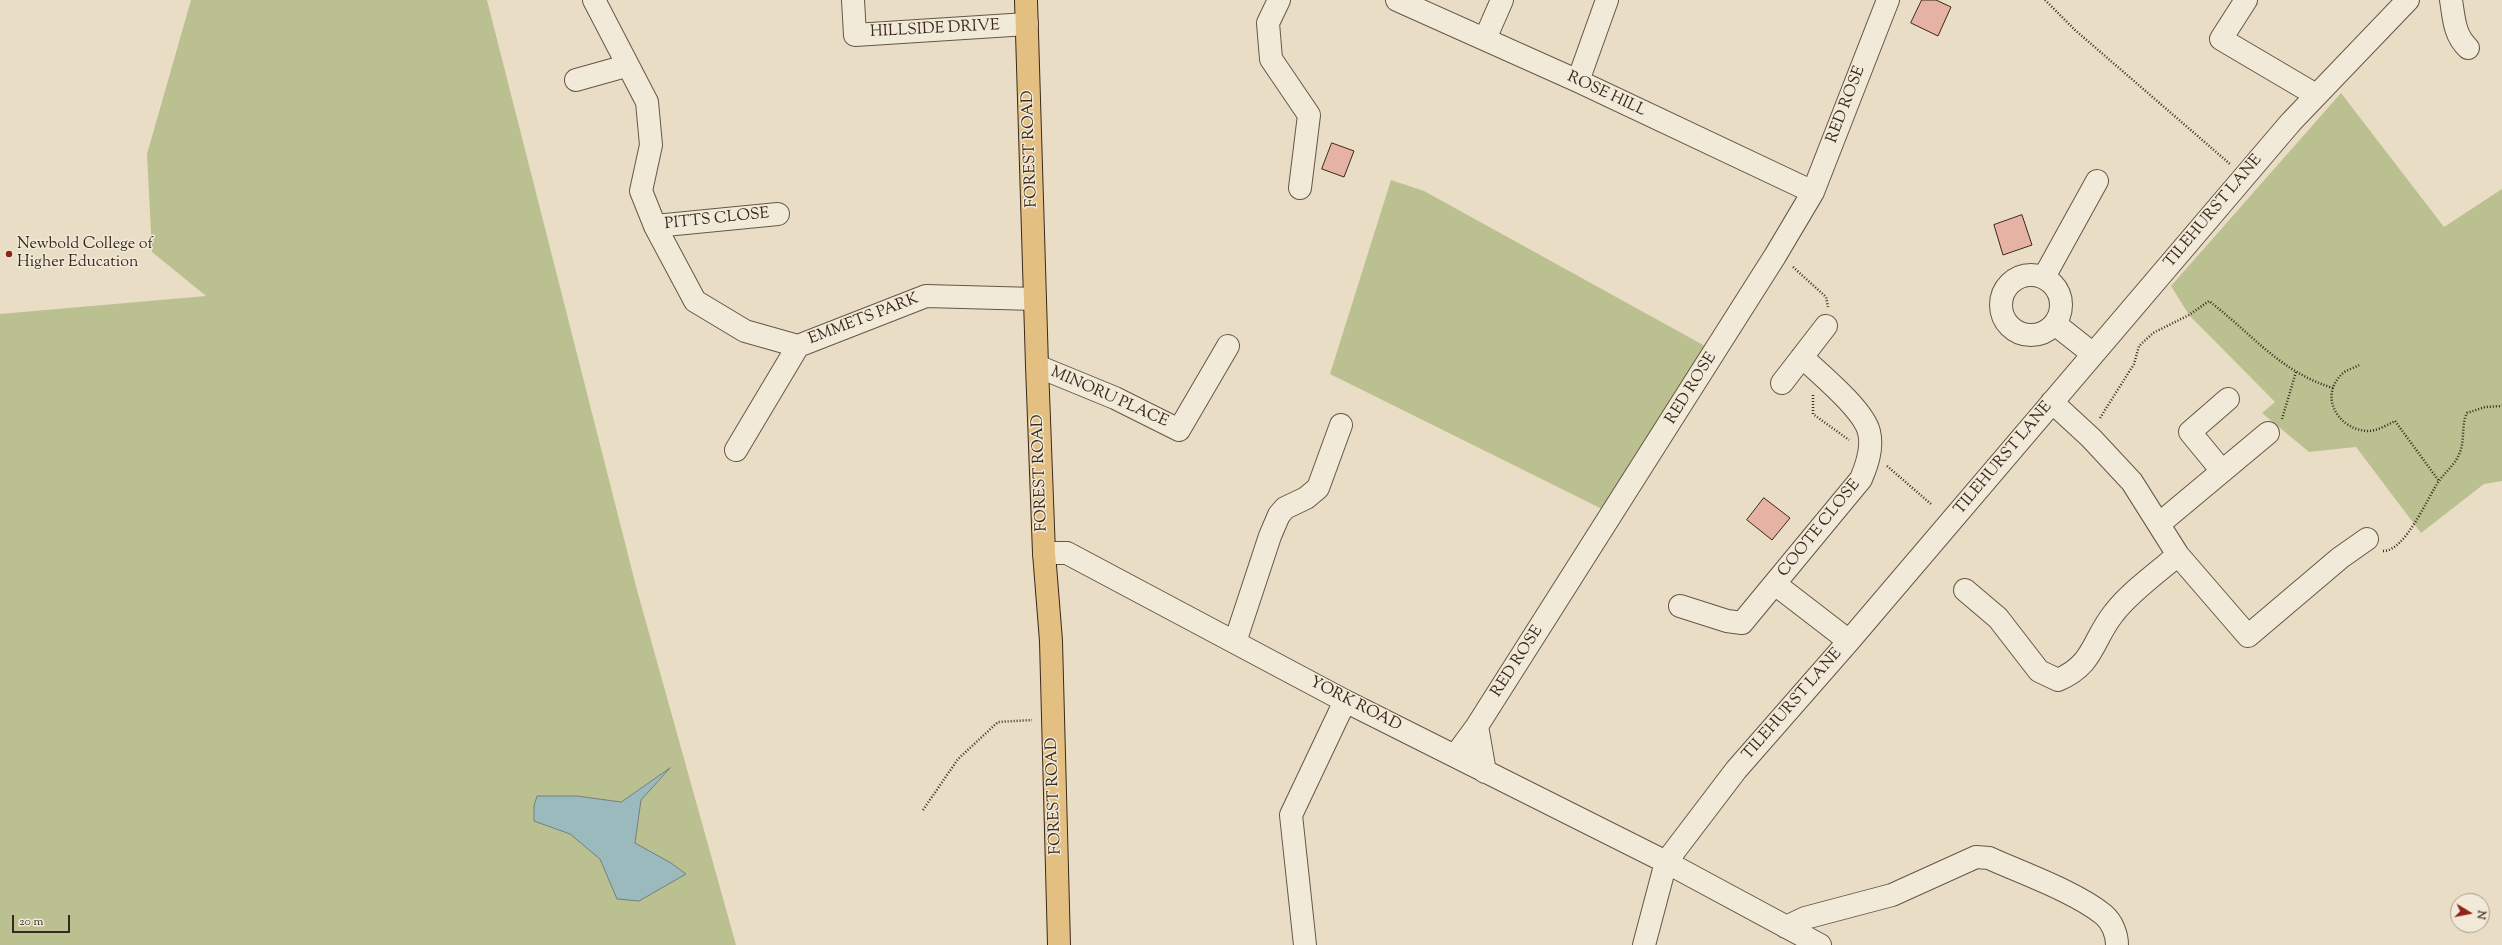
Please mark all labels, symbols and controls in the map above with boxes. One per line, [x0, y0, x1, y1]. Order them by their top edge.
street label: HILLSIDE DRIVE [870, 17, 1000, 43]
street label: RED ROSE [1824, 64, 1870, 146]
street label: ROSE HILL [1564, 68, 1648, 122]
street label: FOREST ROAD [1019, 90, 1043, 208]
street label: TILEHURST LANE [2161, 151, 2267, 273]
street label: PITTS CLOSE [664, 205, 770, 235]
place label: Newbold College of Higher Education [17, 235, 153, 273]
marker: Newbold College of Higher Education [4, 249, 14, 259]
street label: EMMETS PARK [806, 290, 922, 350]
street label: RED ROSE [1662, 350, 1722, 428]
street label: MINORU PLACE [1047, 363, 1171, 433]
street label: TILEHURST LANE [1951, 398, 2057, 520]
street label: FOREST ROAD [1029, 414, 1053, 532]
street label: COOTE CLOSE [1775, 476, 1865, 582]
street label: RED ROSE [1488, 623, 1548, 701]
street label: TILEHURST LANE [1739, 645, 1847, 765]
street label: YORK ROAD [1306, 674, 1404, 736]
street label: FOREST ROAD [1043, 737, 1067, 855]
north arrow [2450, 893, 2490, 933]
scale bar [14, 907, 72, 933]
text: N [2472, 909, 2489, 921]
text: 20 m [19, 913, 43, 931]

